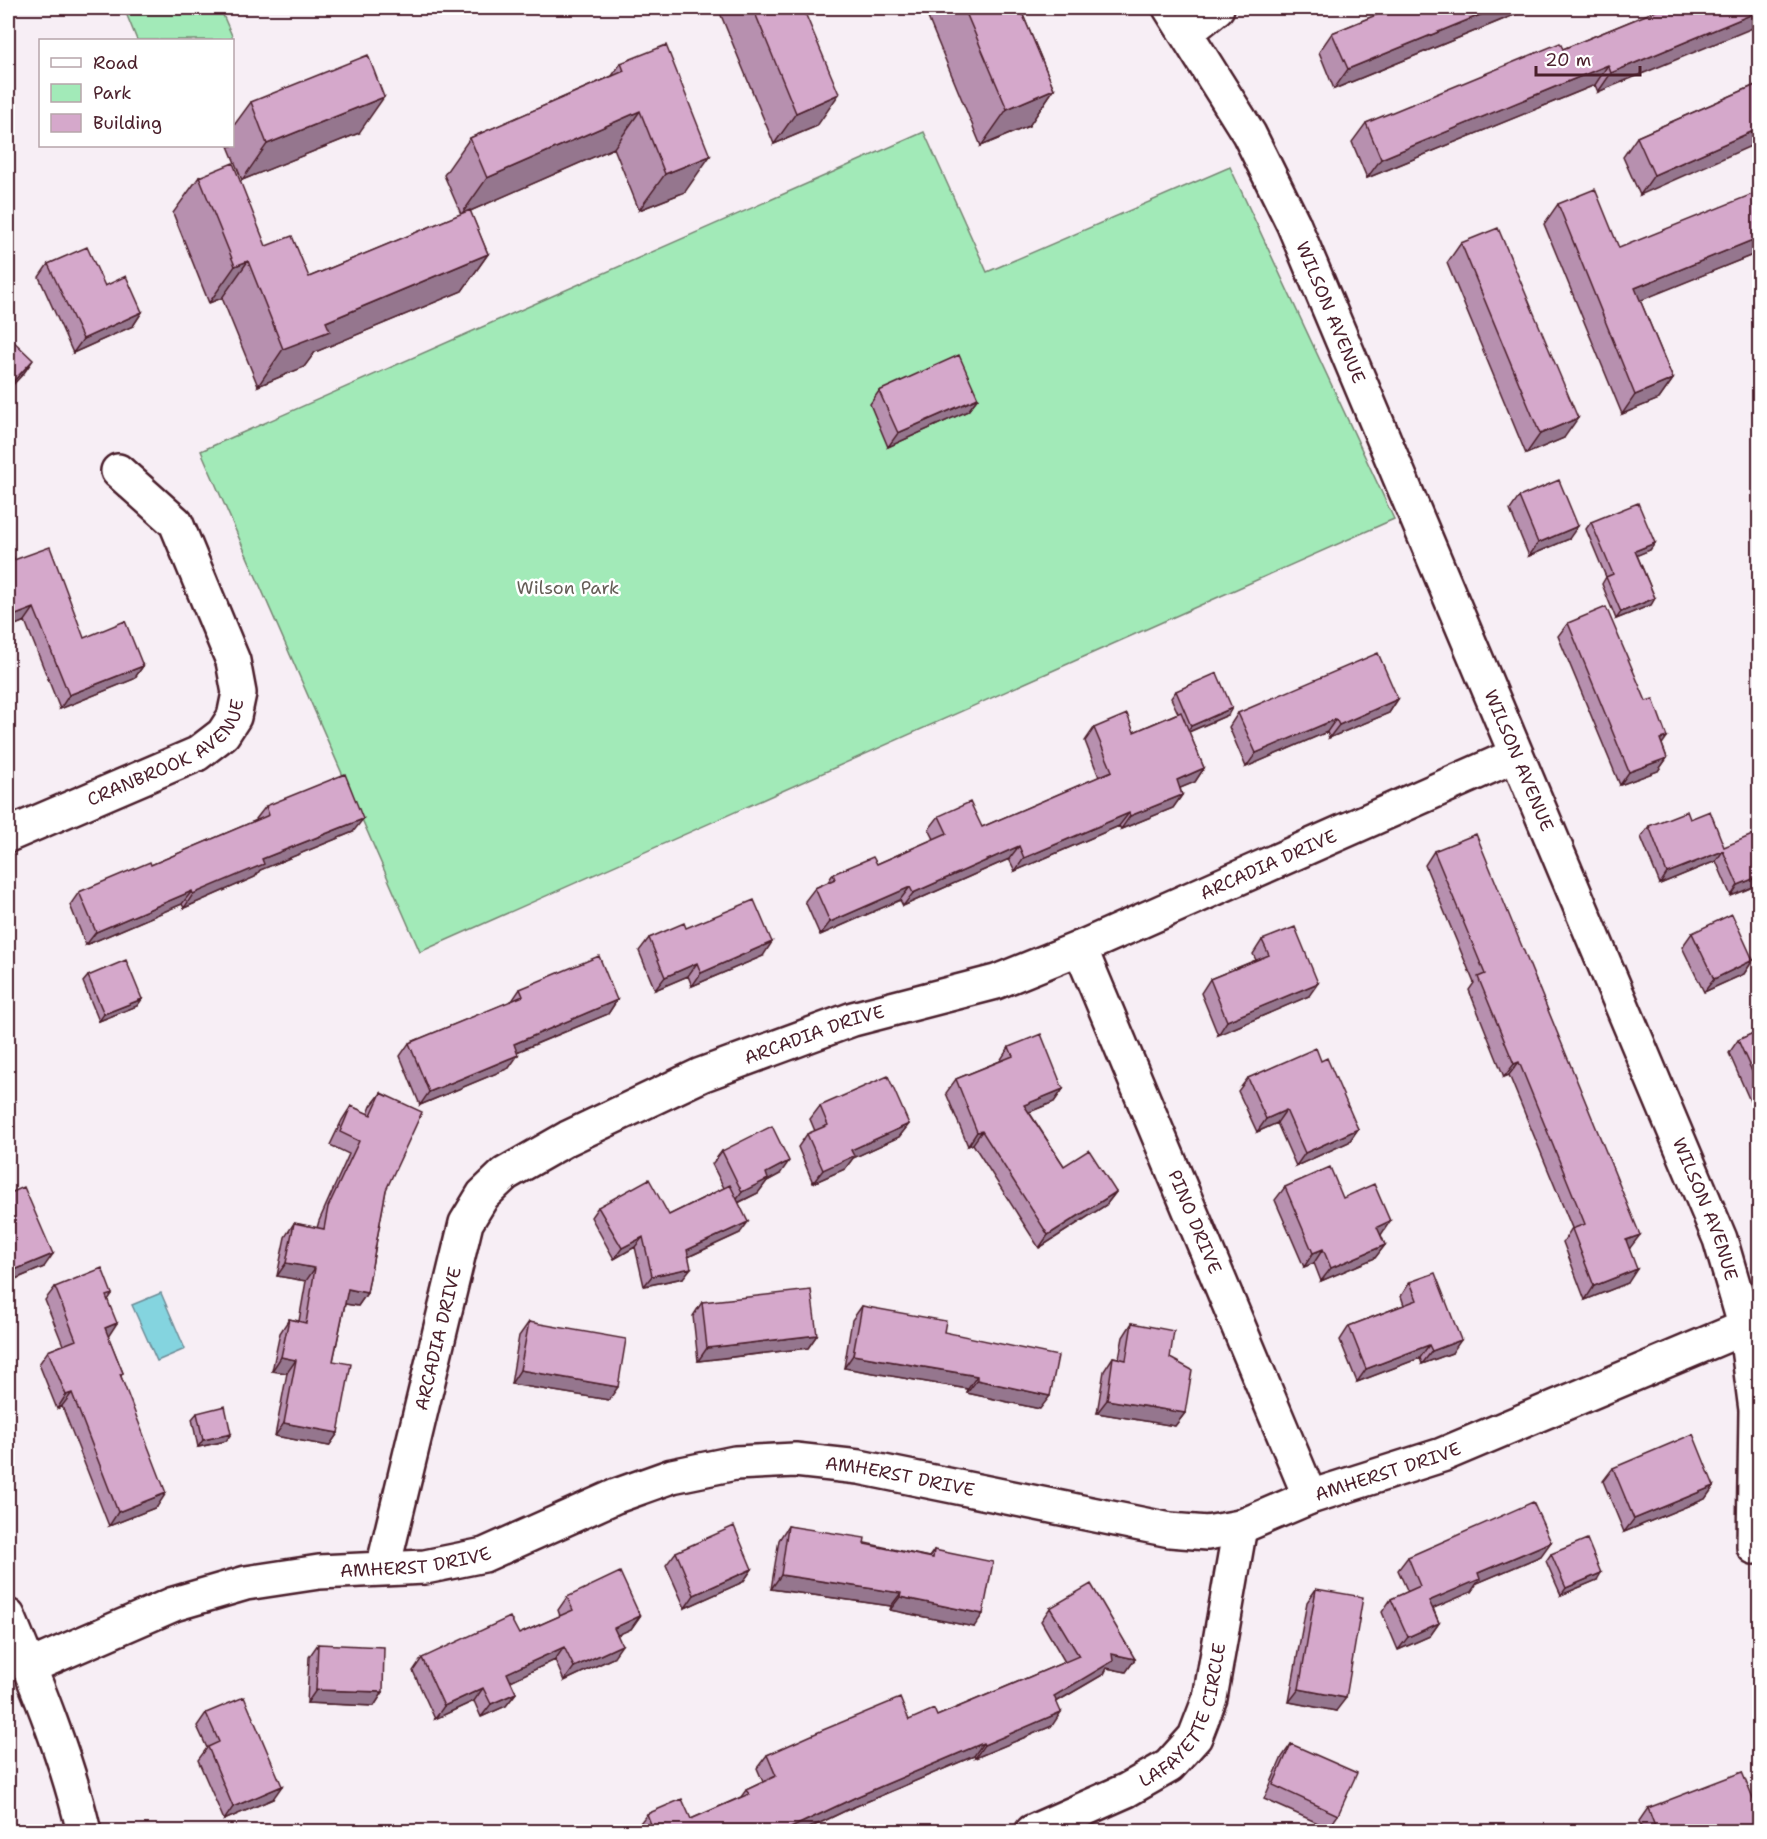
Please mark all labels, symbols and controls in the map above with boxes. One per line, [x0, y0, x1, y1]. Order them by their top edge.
legend [39, 39, 234, 147]
scale bar [1536, 39, 1640, 77]
text: 20 m [1545, 48, 1591, 72]
text: Road [93, 51, 138, 75]
text: Park [93, 81, 132, 105]
text: Building [93, 111, 162, 135]
street label: WILSON AVENUE [1290, 238, 1371, 387]
park label: Wilson Park [517, 576, 619, 600]
street label: WILSON AVENUE [1478, 686, 1559, 835]
street label: CRANBROOK AVENUE [83, 697, 249, 812]
street label: ARCADIA DRIVE [1196, 824, 1340, 905]
street label: ARCADIA DRIVE [741, 999, 887, 1070]
street label: WILSON AVENUE [1667, 1134, 1743, 1283]
street label: PINO DRIVE [1162, 1166, 1227, 1277]
street label: ARCADIA DRIVE [409, 1264, 467, 1413]
street label: AMHERST DRIVE [1312, 1436, 1464, 1507]
street label: AMHERST DRIVE [824, 1451, 977, 1502]
street label: AMHERST DRIVE [339, 1541, 495, 1583]
street label: LAFAYETTE CIRCLE [1135, 1641, 1231, 1793]

